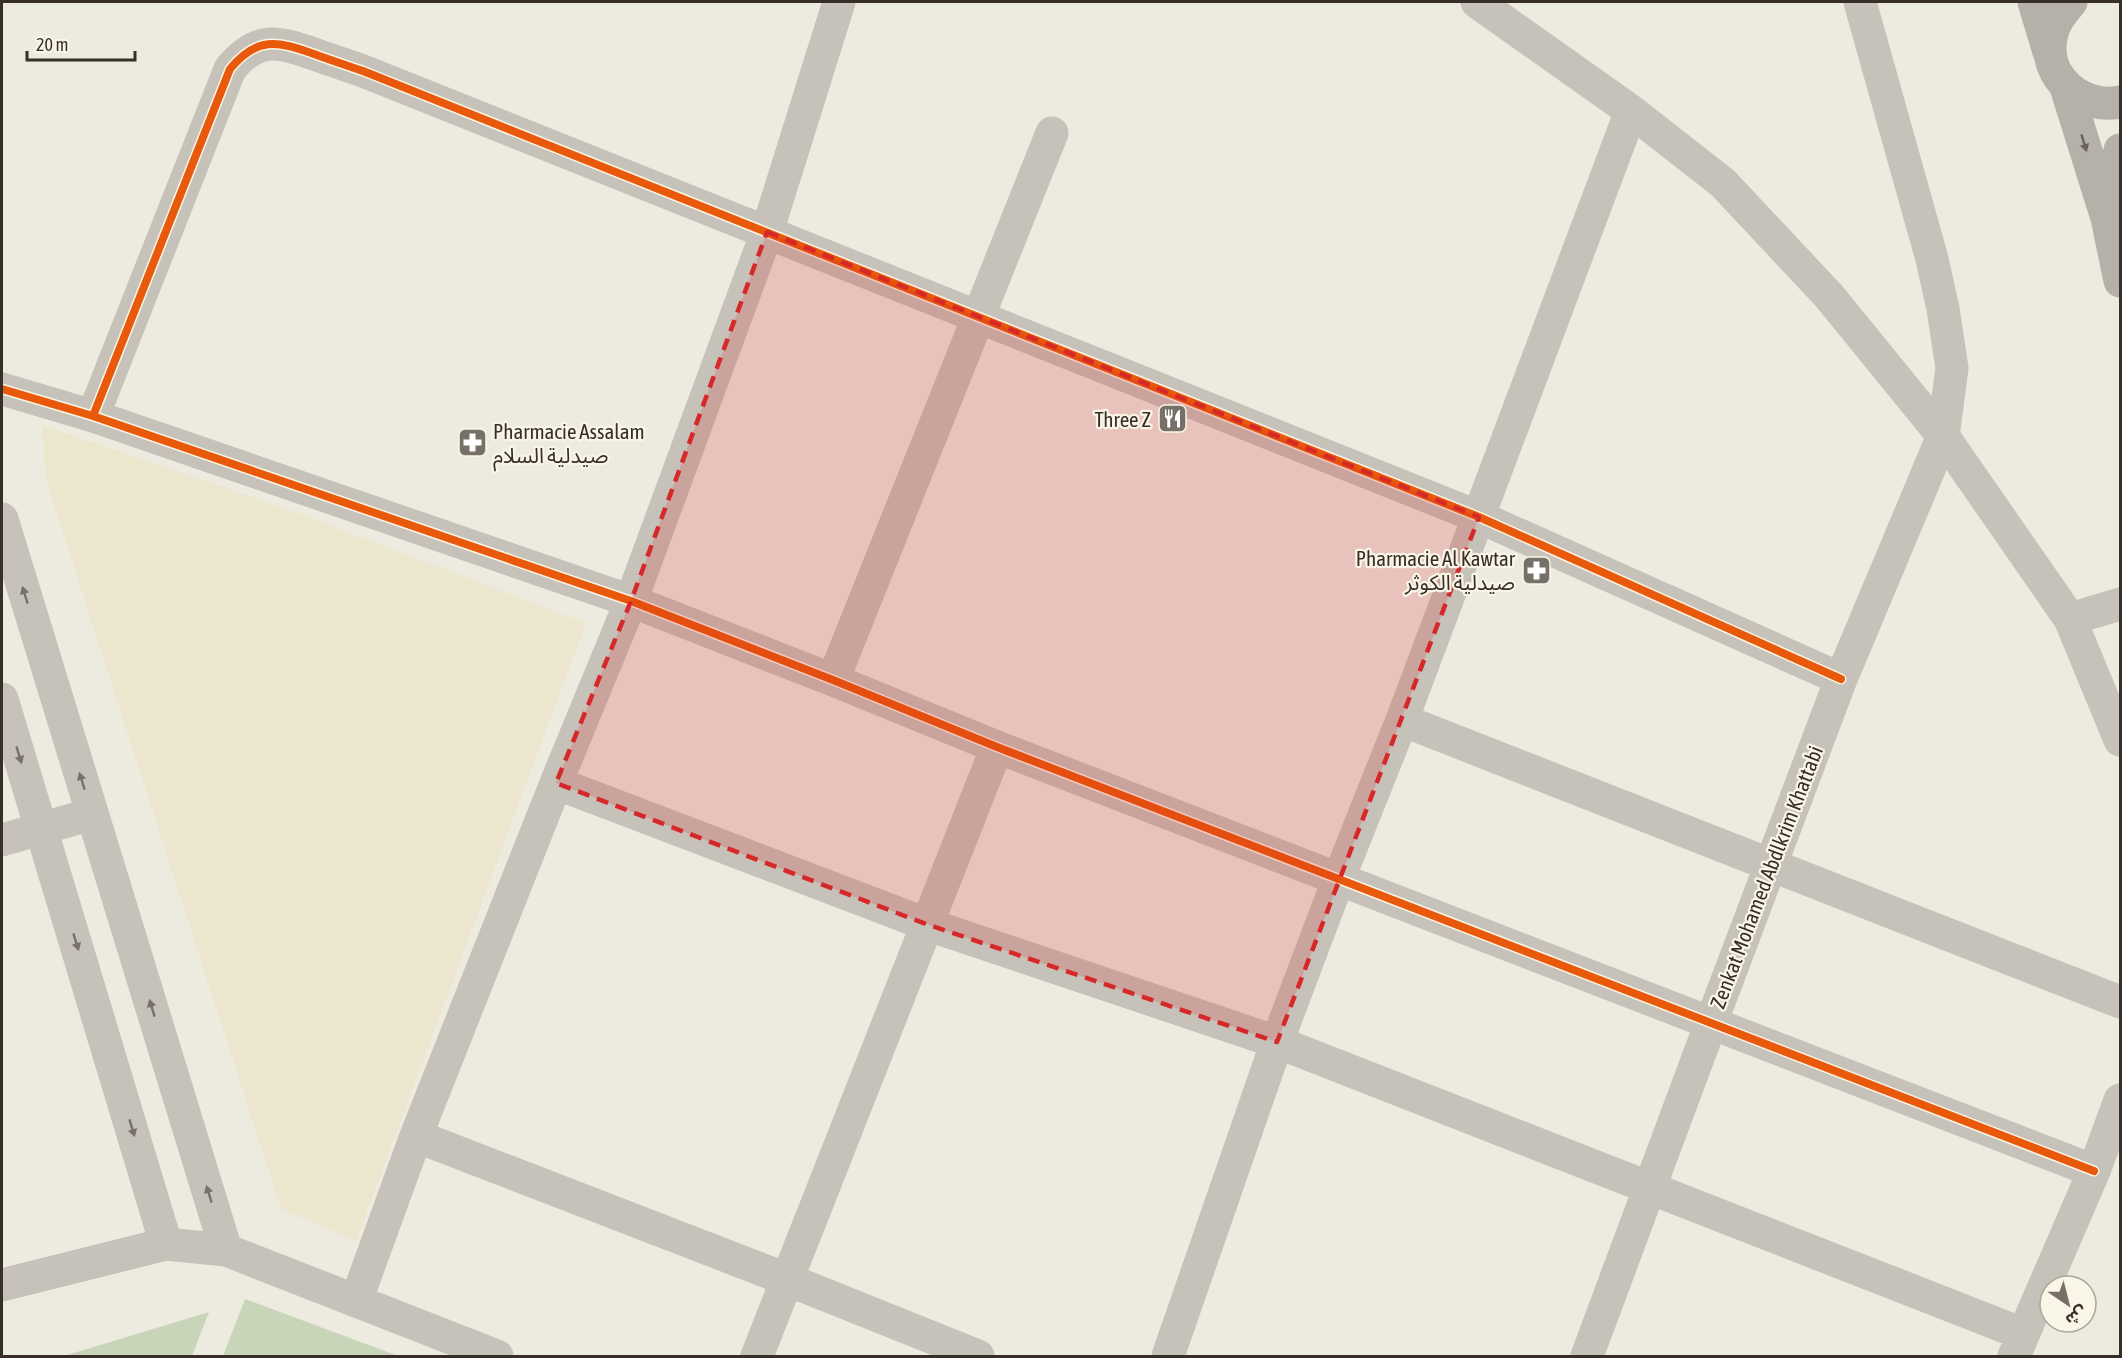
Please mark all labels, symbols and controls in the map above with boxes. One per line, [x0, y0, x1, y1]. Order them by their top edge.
scale bar [27, 24, 135, 62]
text: 20 m [36, 34, 68, 55]
one-way arrow [2079, 134, 2089, 152]
restaurant icon: Three Z [1156, 403, 1188, 435]
place label: Three Z [1095, 407, 1151, 431]
place label: Pharmacie Assalam صيدلية السلام [493, 419, 645, 472]
pharmacy icon: Pharmacie Assalam صيدلية السلام [456, 427, 488, 459]
place label: Pharmacie Al Kawtar صيدلية الكوثر [1356, 546, 1516, 595]
pharmacy icon: Pharmacie Al Kawtar صيدلية الكوثر [1520, 554, 1552, 586]
one-way arrow [20, 586, 29, 604]
street label: Zenkat Mohamed Abdlkrim Khattabi [1705, 742, 1827, 1012]
one-way arrow [15, 746, 24, 764]
one-way arrow [77, 772, 86, 790]
one-way arrow [72, 933, 81, 951]
one-way arrow [147, 999, 156, 1017]
one-way arrow [128, 1119, 137, 1137]
one-way arrow [204, 1185, 213, 1203]
north arrow [2038, 1274, 2098, 1334]
text: ش [2062, 1302, 2091, 1330]

